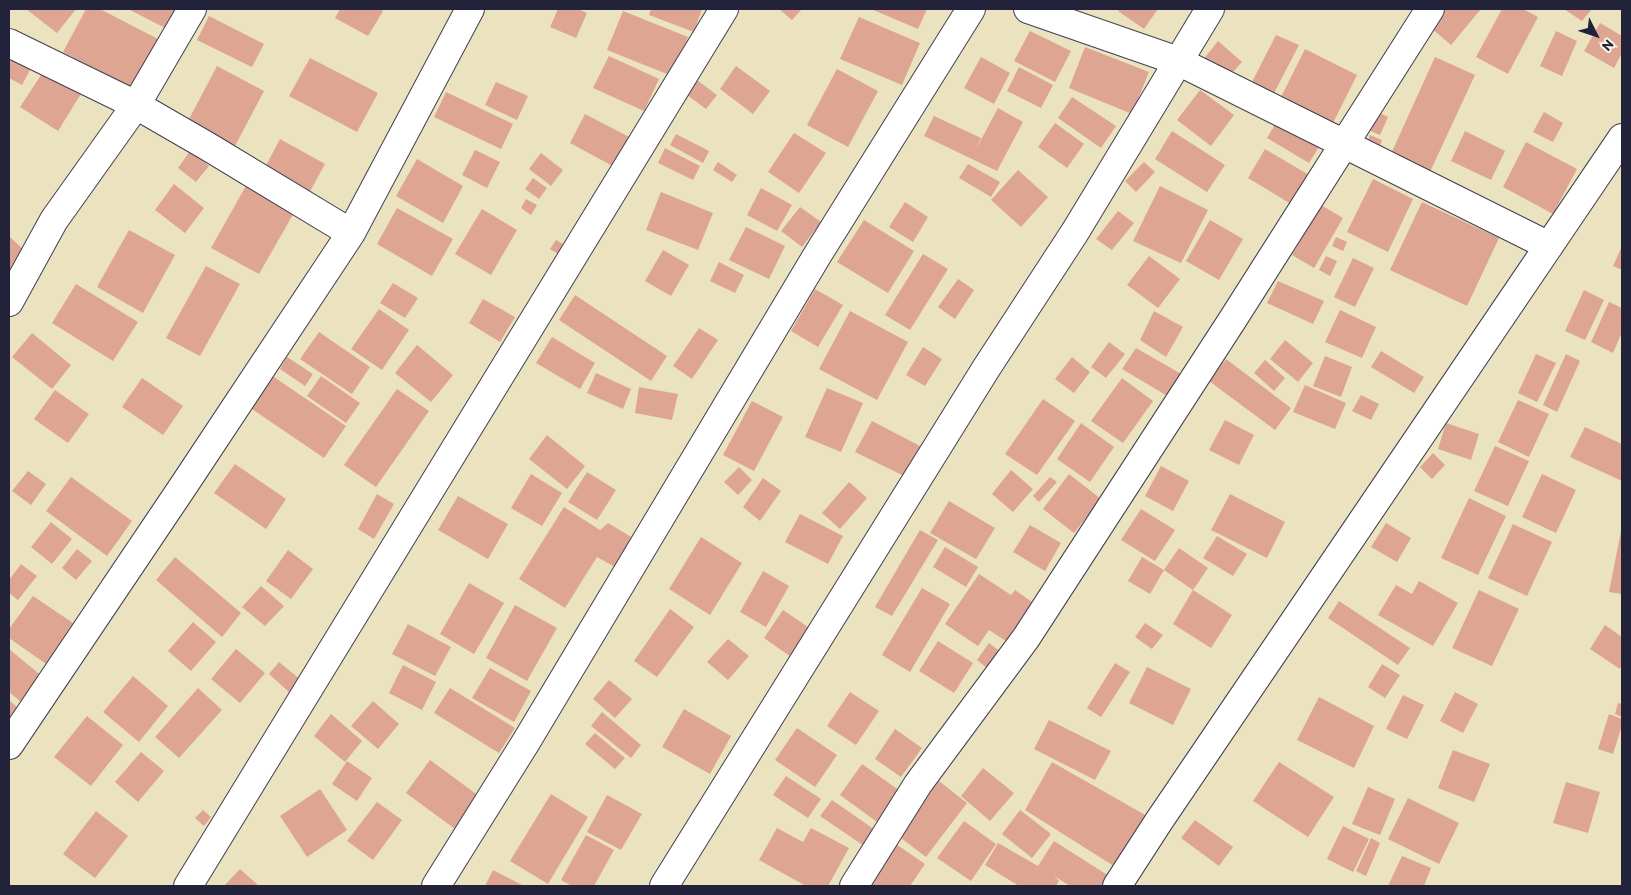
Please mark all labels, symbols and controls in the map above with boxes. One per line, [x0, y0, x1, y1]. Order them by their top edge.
north arrow [1571, 10, 1621, 60]
text: N [1598, 36, 1617, 54]

